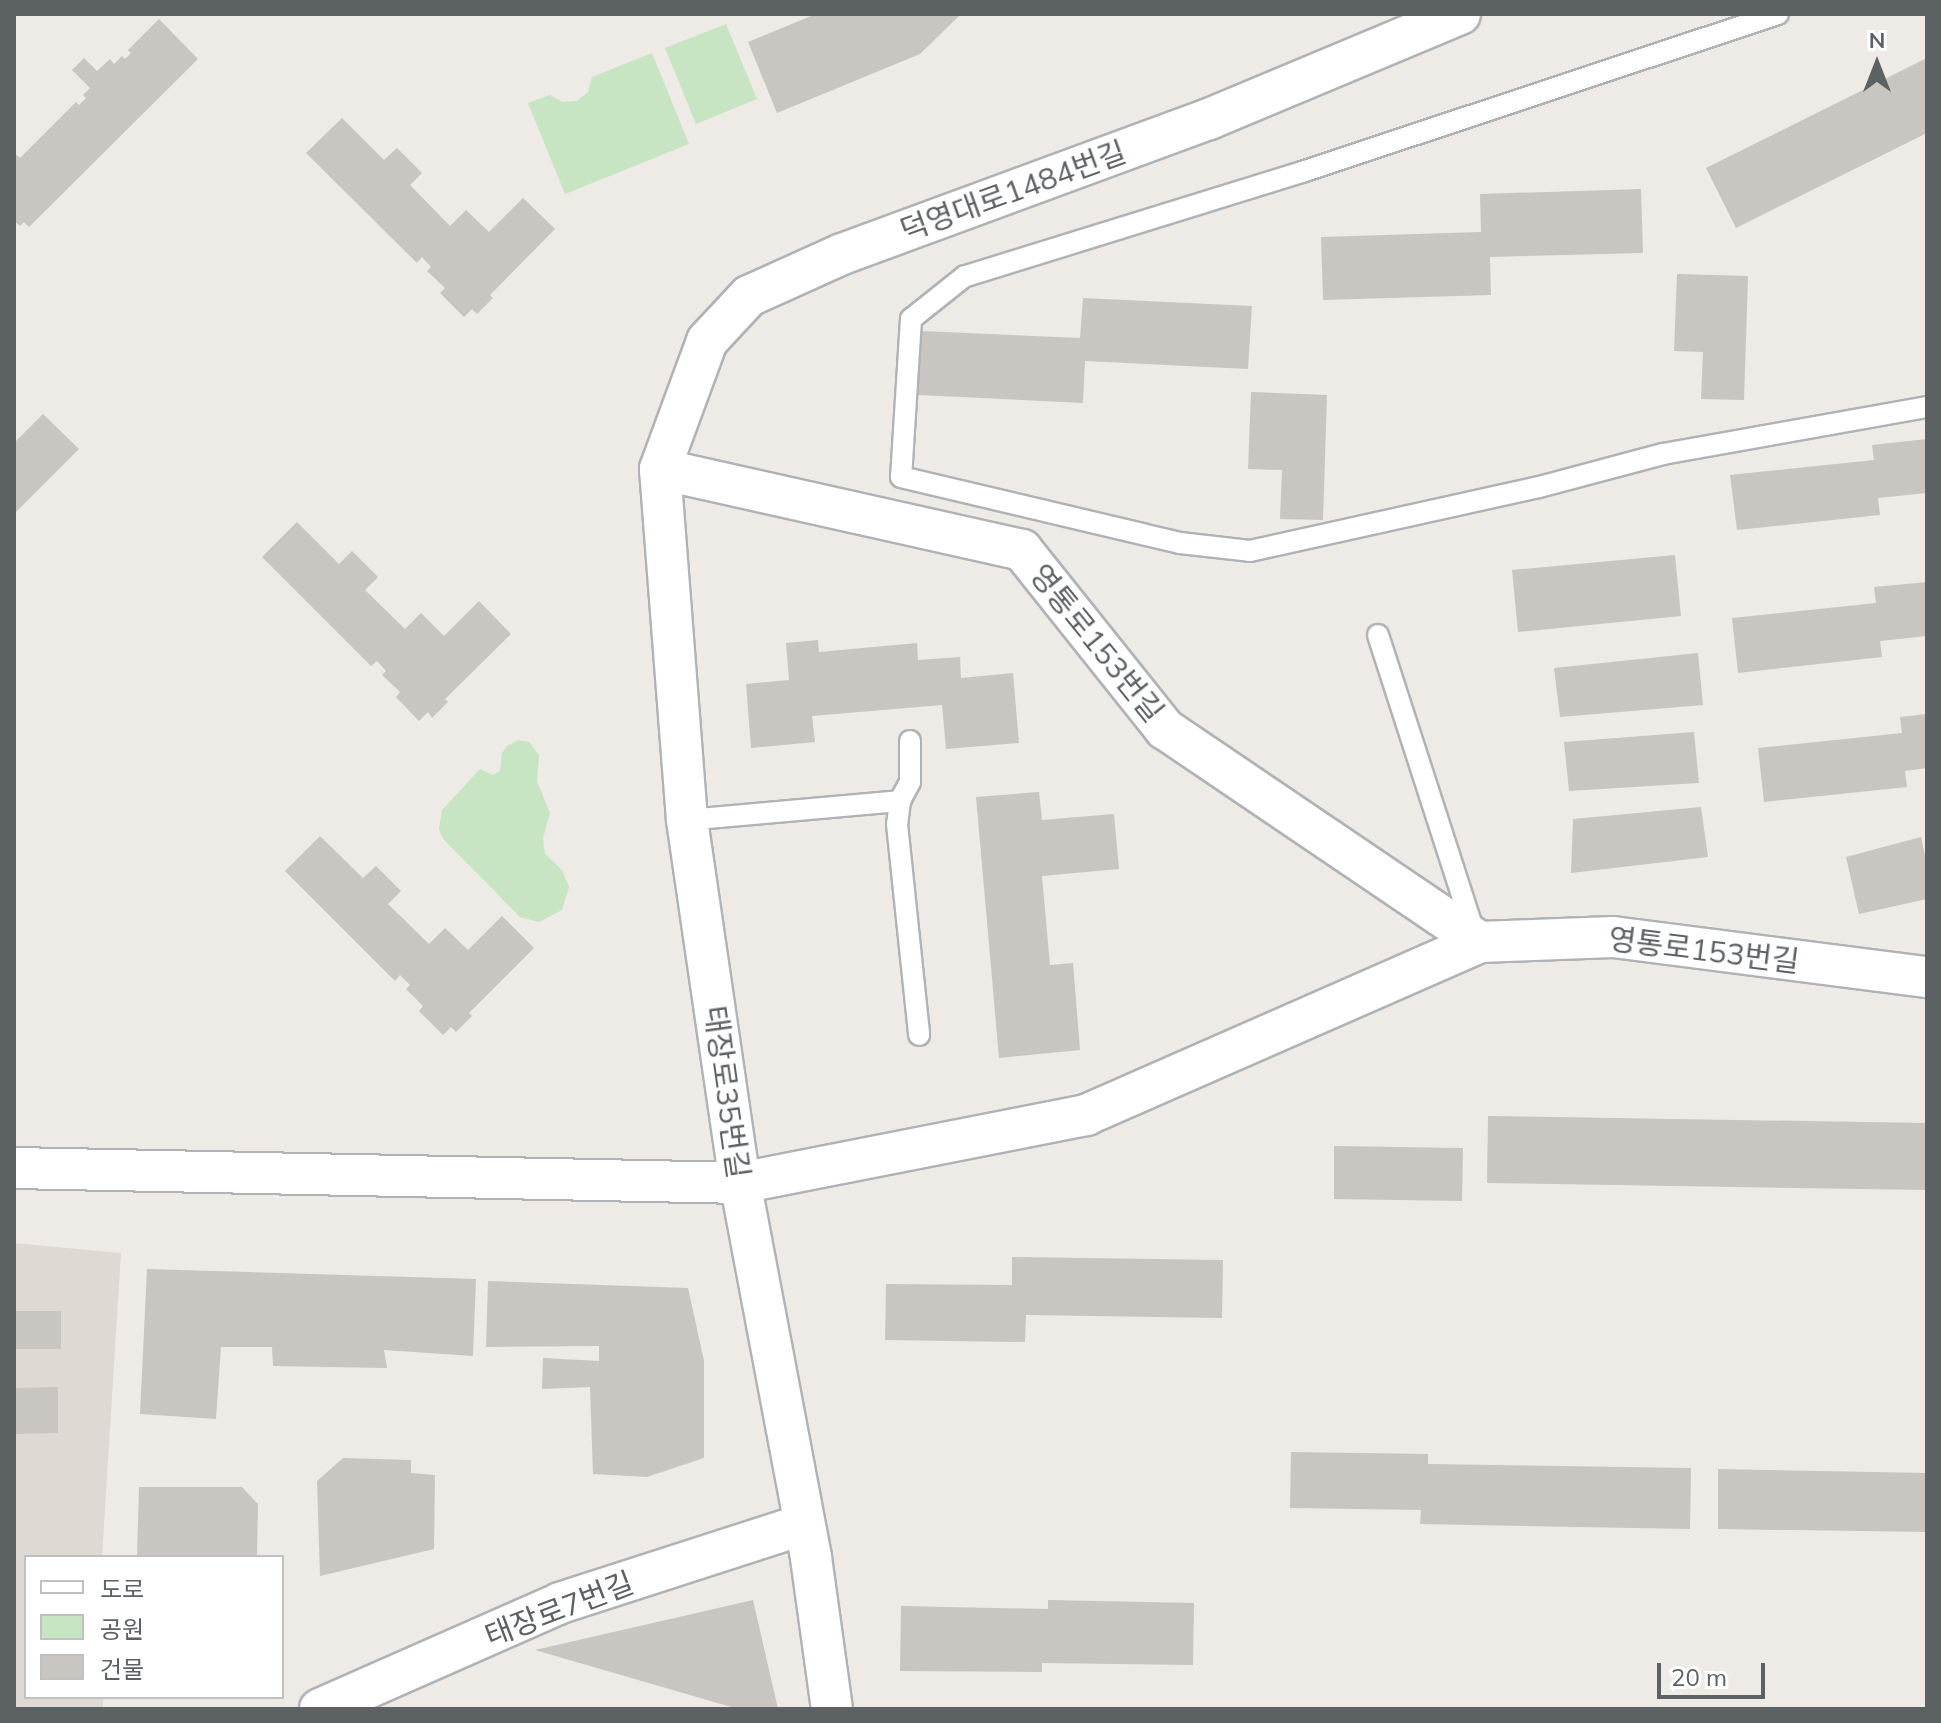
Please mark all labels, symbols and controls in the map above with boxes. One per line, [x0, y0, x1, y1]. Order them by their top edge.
north arrow [1837, 24, 1917, 104]
text: N [1869, 26, 1885, 54]
street label: 덕영대로1484번길 [895, 133, 1131, 249]
street label: 영통로153번길 [1023, 557, 1171, 729]
street label: 영통로153번길 [1607, 920, 1801, 980]
street label: 태장로35번길 [697, 1003, 757, 1181]
legend [24, 1555, 284, 1699]
street label: 태장로7번길 [480, 1564, 638, 1654]
text: 도로 [100, 1574, 144, 1604]
text: 공원 [100, 1614, 144, 1644]
scale bar [1661, 1647, 1769, 1697]
text: 건물 [100, 1654, 144, 1684]
text: 20 m [1671, 1662, 1727, 1692]

